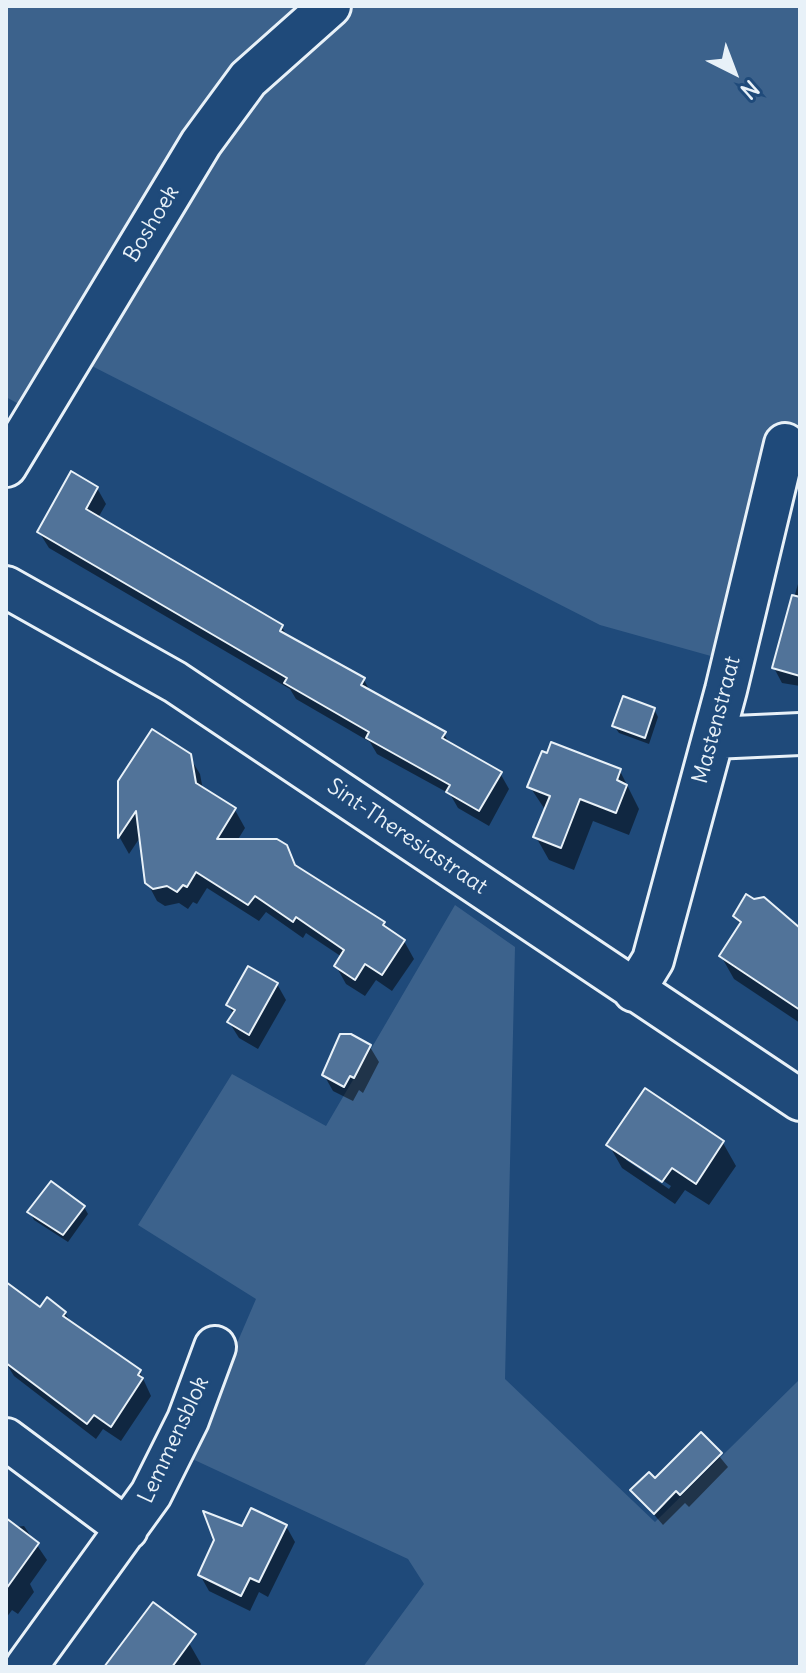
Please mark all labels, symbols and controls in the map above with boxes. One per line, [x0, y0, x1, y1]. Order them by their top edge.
north arrow [694, 32, 774, 112]
text: N [735, 74, 765, 105]
street label: Boshoek [119, 181, 185, 267]
street label: Mastenstraat [687, 653, 747, 787]
street label: Sint-Theresiastraat [322, 774, 492, 900]
street label: Lemmensblok [133, 1372, 215, 1508]

